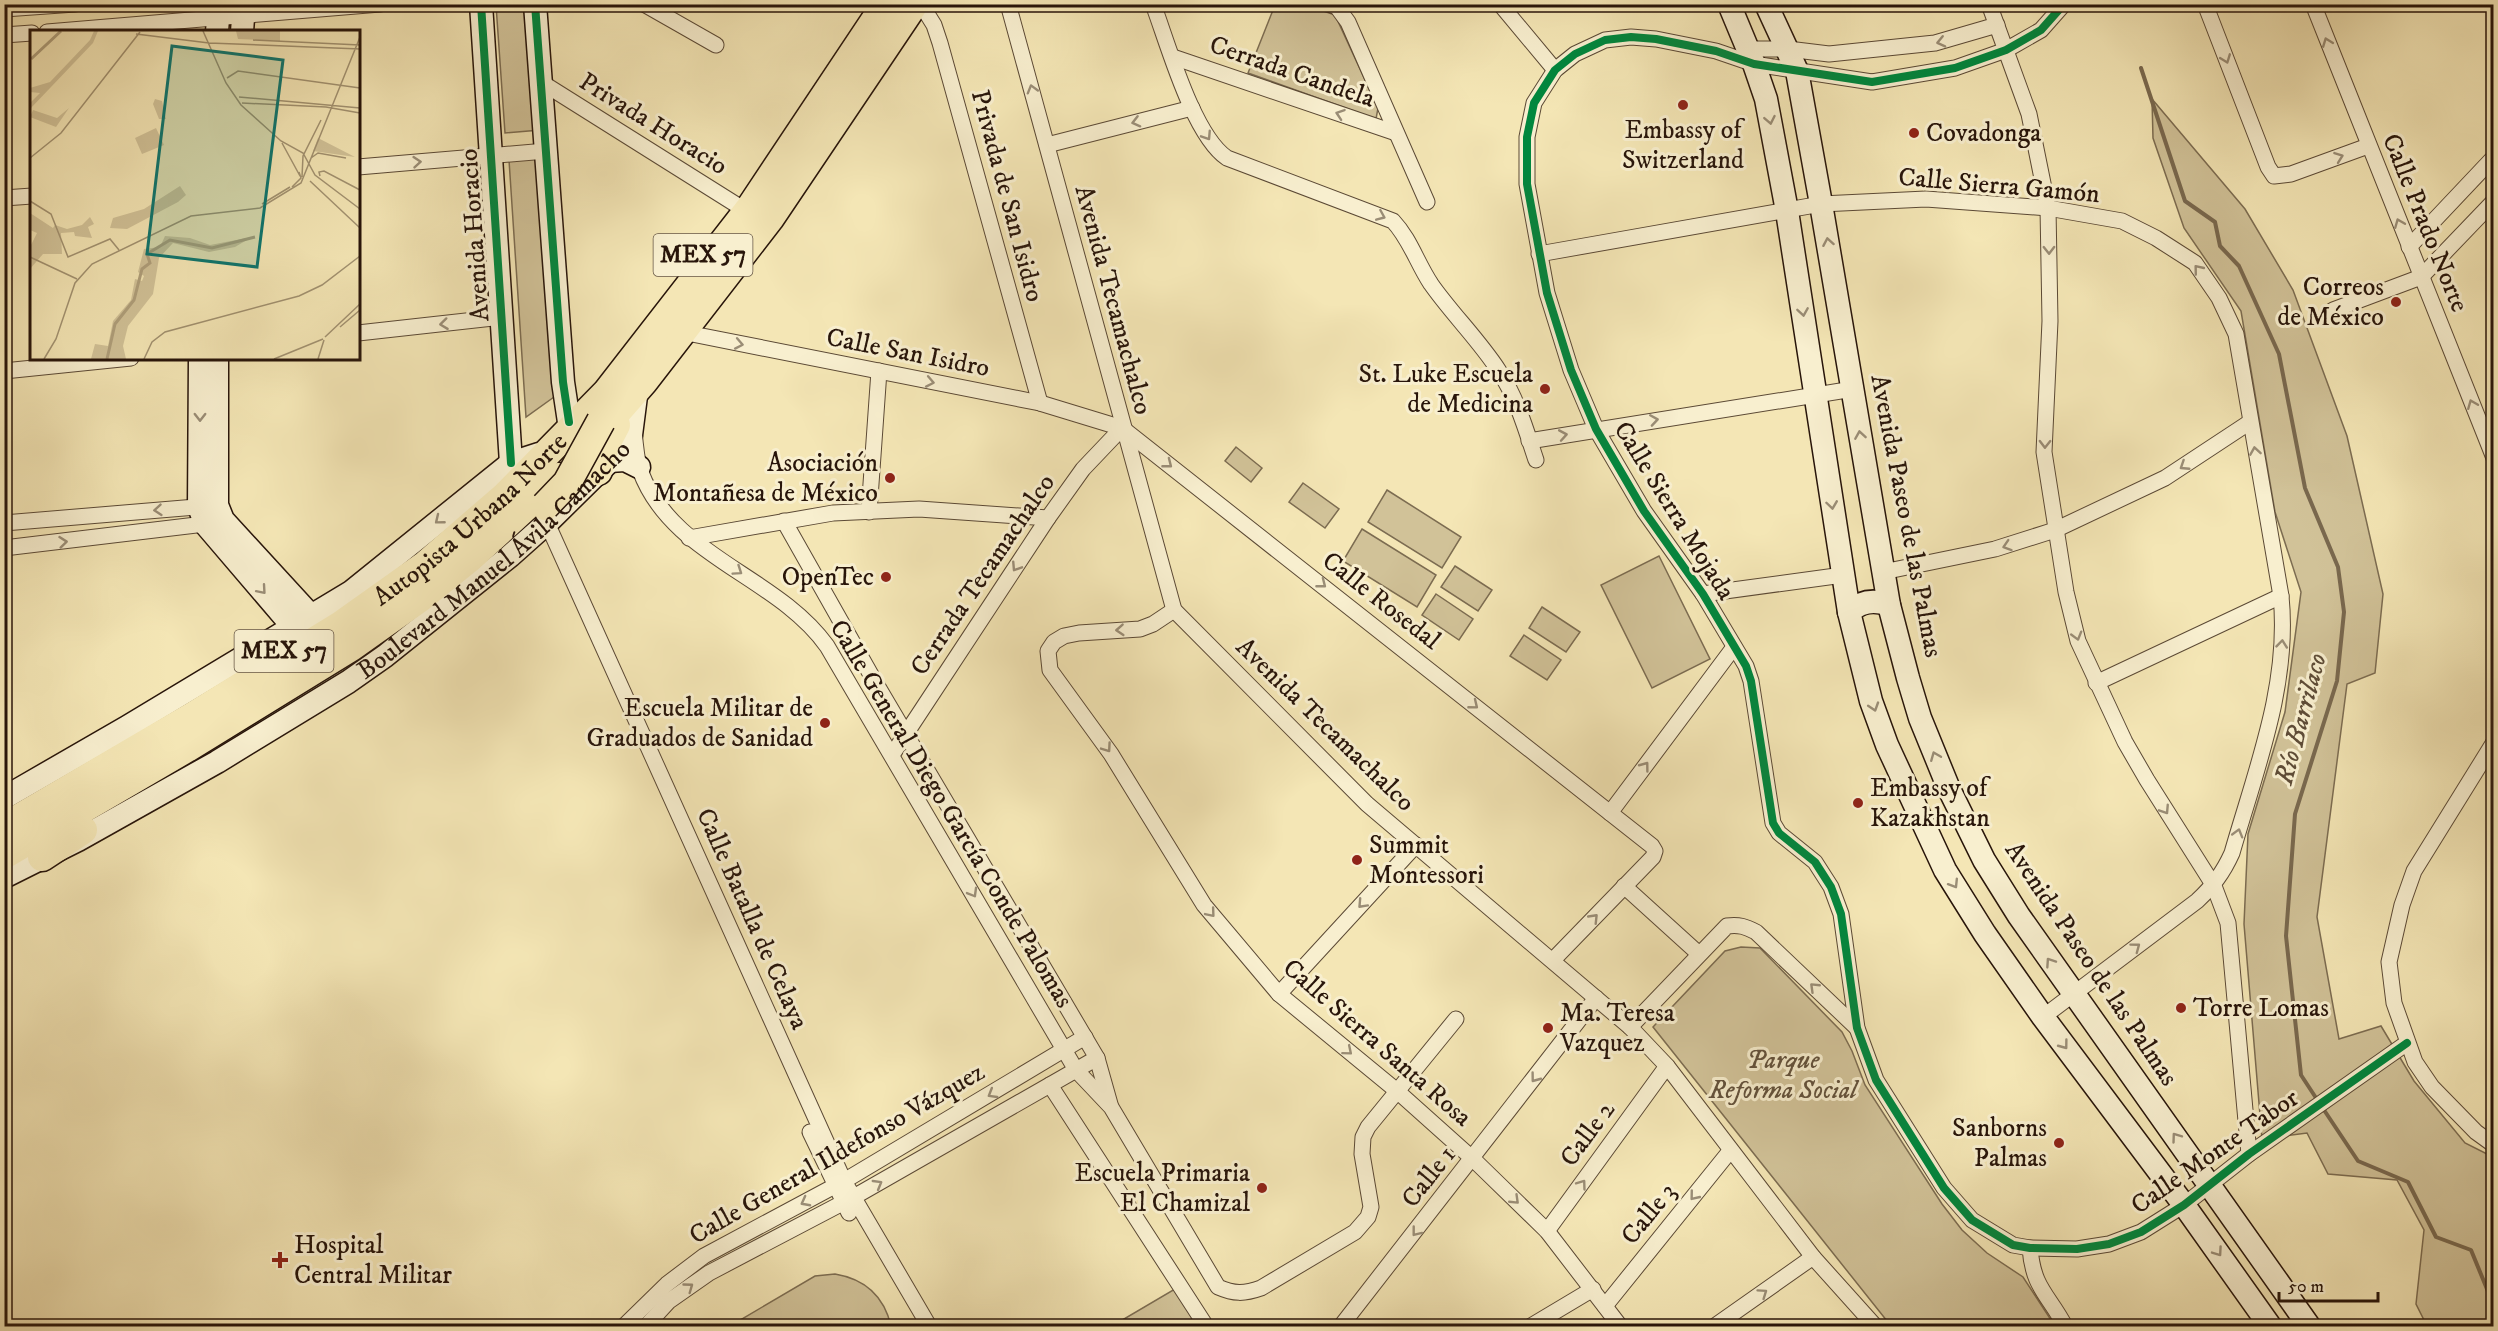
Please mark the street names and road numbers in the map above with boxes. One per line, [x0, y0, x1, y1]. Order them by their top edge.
street label: Cerrada Candela [1205, 28, 1379, 116]
street label: Privada Horacio [573, 65, 733, 183]
street label: Privada de San Isidro [963, 86, 1051, 306]
street label: Calle Prado Norte [2374, 129, 2476, 317]
street label: Avenida Horacio [452, 147, 498, 323]
street label: Calle Sierra Gamón [1897, 161, 2102, 211]
street label: Avenida Tecamachalco [1066, 182, 1160, 418]
road number: MEX 57 [654, 234, 752, 276]
street label: Calle San Isidro [824, 321, 992, 385]
street label: Avenida Paseo de las Palmas [1862, 372, 1950, 660]
street label: Calle Sierra Mojada [1606, 415, 1742, 607]
street label: Autopista Urbana Norte [366, 426, 574, 614]
street label: Boulevard Manuel Ávila Camacho [351, 435, 639, 687]
street label: Cerrada Tecamachalco [903, 468, 1063, 682]
street label: Calle Rosedal [1315, 544, 1447, 658]
street label: Calle General Diego García Conde Palomas [822, 614, 1080, 1014]
road number: MEX 57 [234, 630, 334, 672]
street label: Avenida Tecamachalco [1229, 631, 1421, 819]
street label: Calle Batalla de Celaya [688, 803, 816, 1035]
street label: Avenida Paseo de las Palmas [1997, 836, 2185, 1092]
street label: Calle Sierra Santa Rosa [1276, 952, 1478, 1134]
street label: Calle General Ildefonso Vázquez [683, 1056, 991, 1252]
street label: Calle Monte Tabor [2125, 1082, 2305, 1222]
street label: Calle 2 [1553, 1095, 1623, 1173]
street label: Calle 1 [1395, 1139, 1463, 1215]
street label: Calle 3 [1614, 1176, 1684, 1252]

